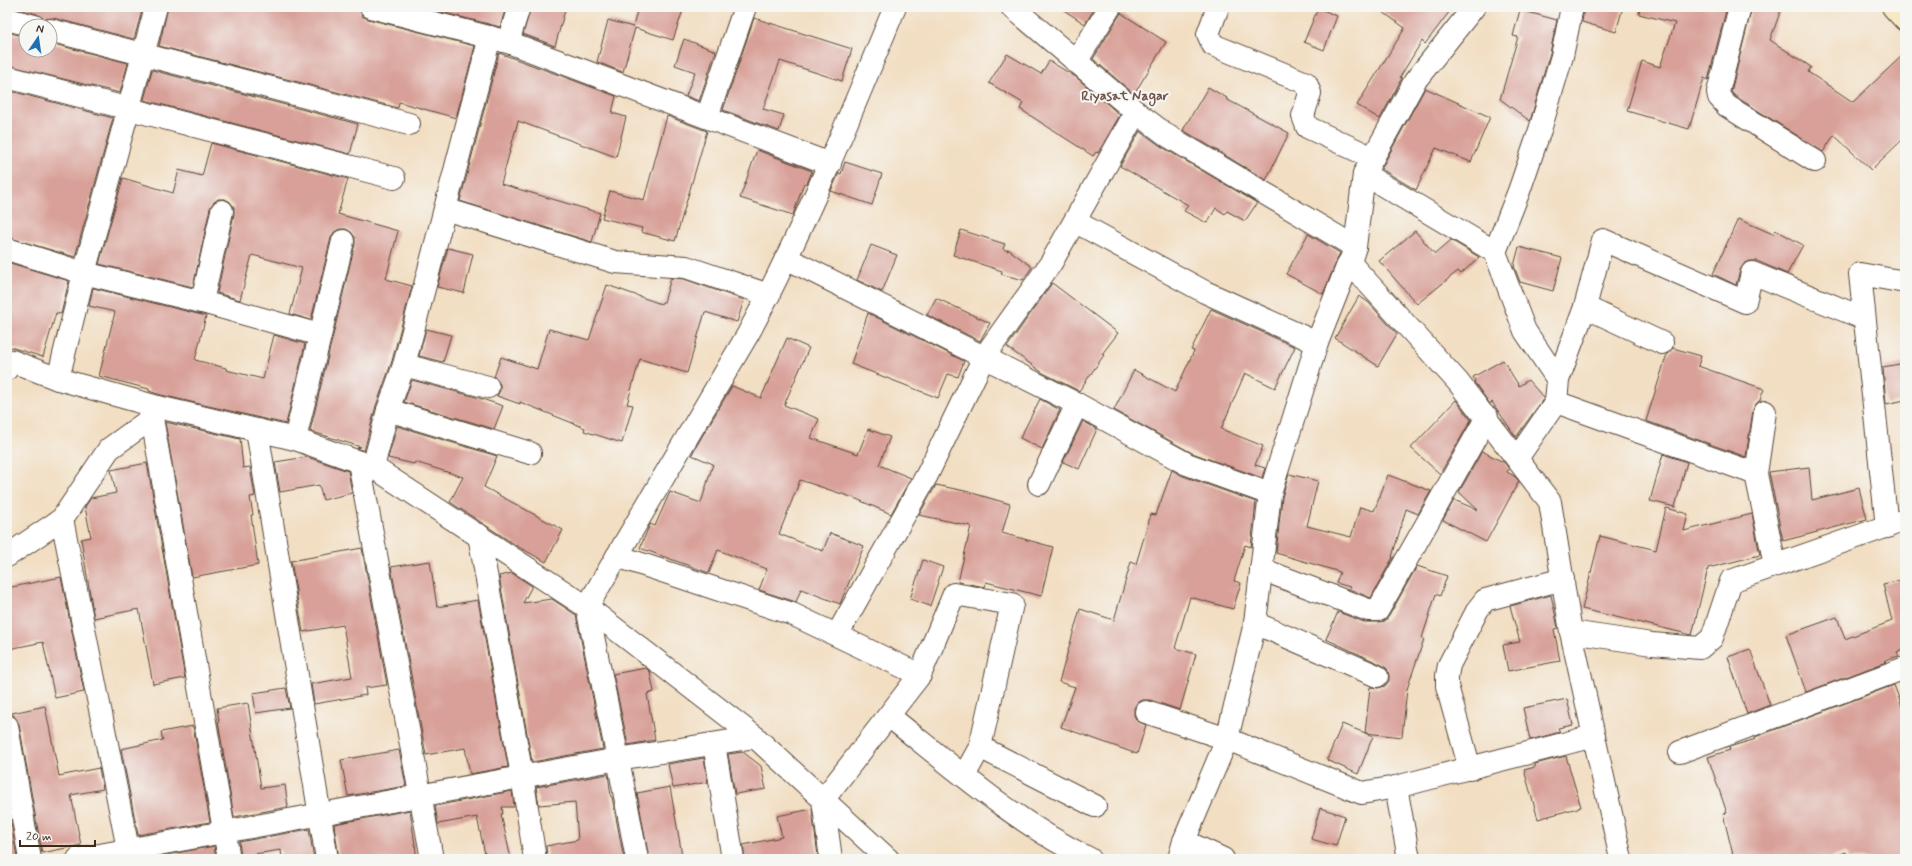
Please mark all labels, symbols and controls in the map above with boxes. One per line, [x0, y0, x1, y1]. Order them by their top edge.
north arrow [18, 18, 58, 58]
text: N [35, 22, 45, 37]
district label: Riyasat Nagar [1081, 87, 1169, 107]
scale bar [20, 822, 95, 848]
text: 20 m [26, 829, 52, 845]

